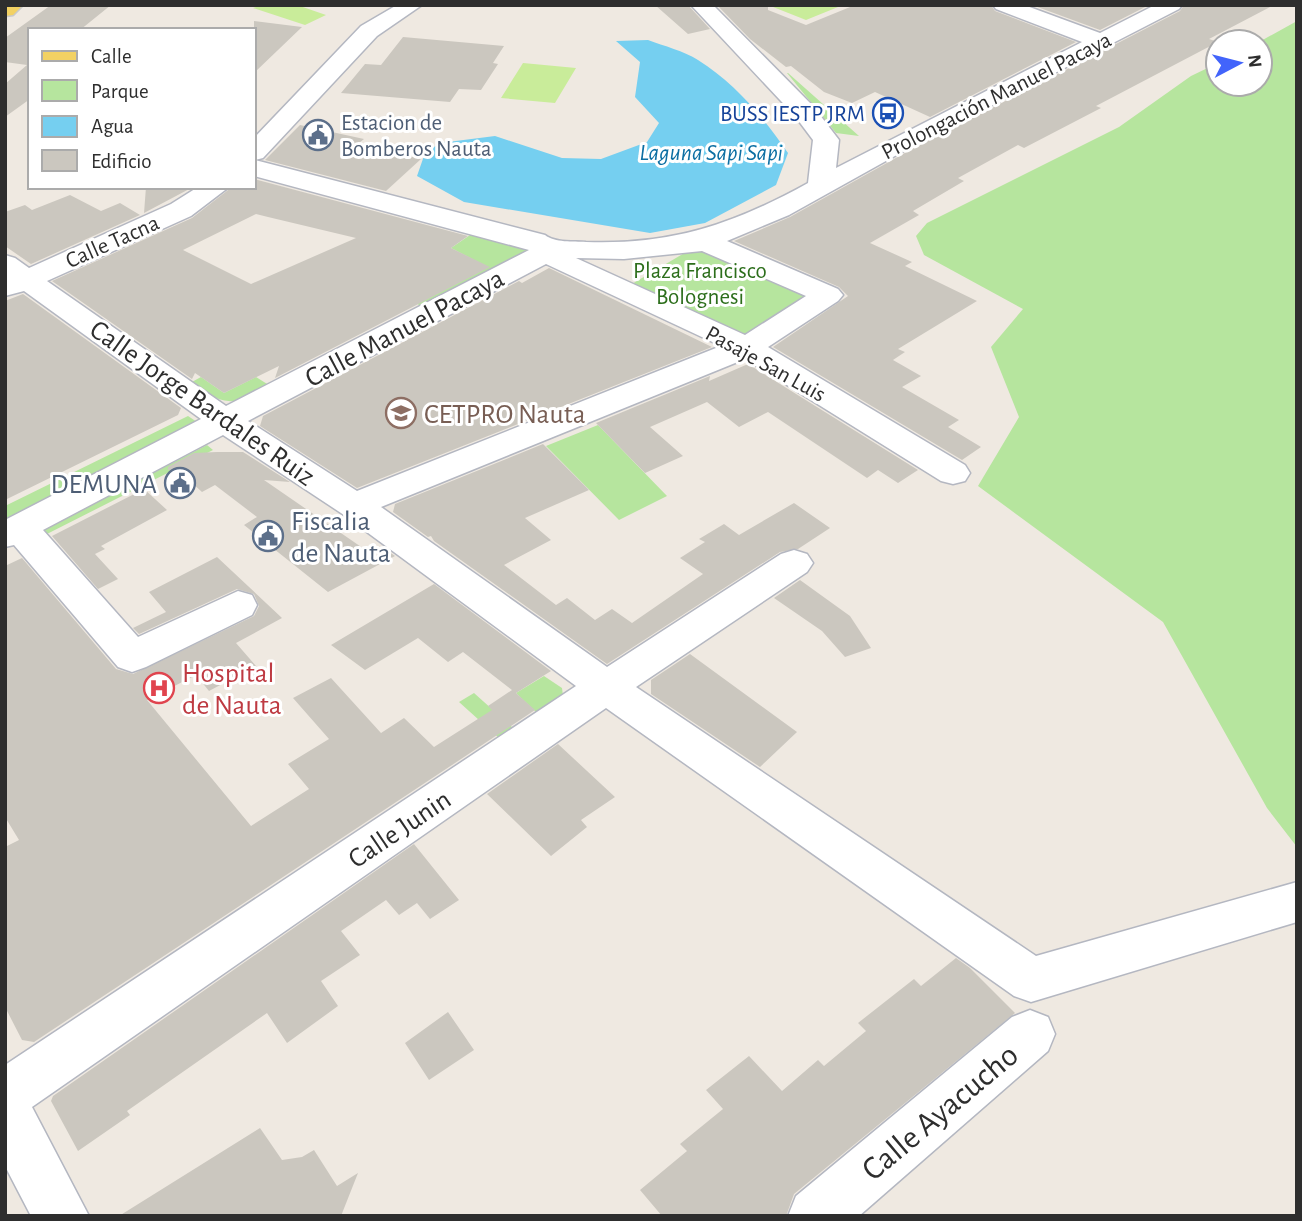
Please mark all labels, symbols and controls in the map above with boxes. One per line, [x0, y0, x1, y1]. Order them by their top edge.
legend [28, 28, 256, 189]
street label: Prolongación Manuel Pacaya [878, 28, 1115, 164]
north arrow [1204, 28, 1274, 98]
text: Calle [91, 46, 132, 67]
text: N [1244, 53, 1265, 69]
text: Parque [91, 81, 149, 102]
bus stop icon: BUSS IESTP JRM [871, 96, 905, 130]
place label: BUSS IESTP JRM [720, 103, 865, 126]
place label: Estacion de Bomberos Nauta [341, 112, 492, 161]
text: Agua [91, 116, 134, 137]
public building icon: Estacion de Bomberos Nauta [301, 118, 335, 152]
water label: Laguna Sapi Sapi [639, 141, 783, 165]
text: Edificio [91, 151, 152, 172]
street label: Calle Tacna [62, 212, 163, 273]
park label: Plaza Francisco Bolognesi [633, 260, 767, 309]
street label: Calle Manuel Pacaya [301, 265, 509, 393]
street label: Calle Jorge Bardales Ruiz [84, 316, 319, 492]
street label: Pasaje San Luis [701, 322, 829, 407]
school or university icon: CETPRO Nauta [384, 396, 418, 430]
place label: CETPRO Nauta [424, 401, 586, 429]
public building icon: DEMUNA [163, 466, 197, 500]
place label: DEMUNA [50, 471, 157, 499]
place label: Fiscalia de Nauta [291, 508, 391, 568]
public building icon: Fiscalia de Nauta [251, 519, 285, 553]
place label: Hospital de Nauta [182, 660, 282, 720]
hospital icon: Hospital de Nauta [142, 671, 176, 705]
street label: Calle Junin [344, 785, 456, 874]
street label: Calle Ayacucho [856, 1039, 1025, 1187]

